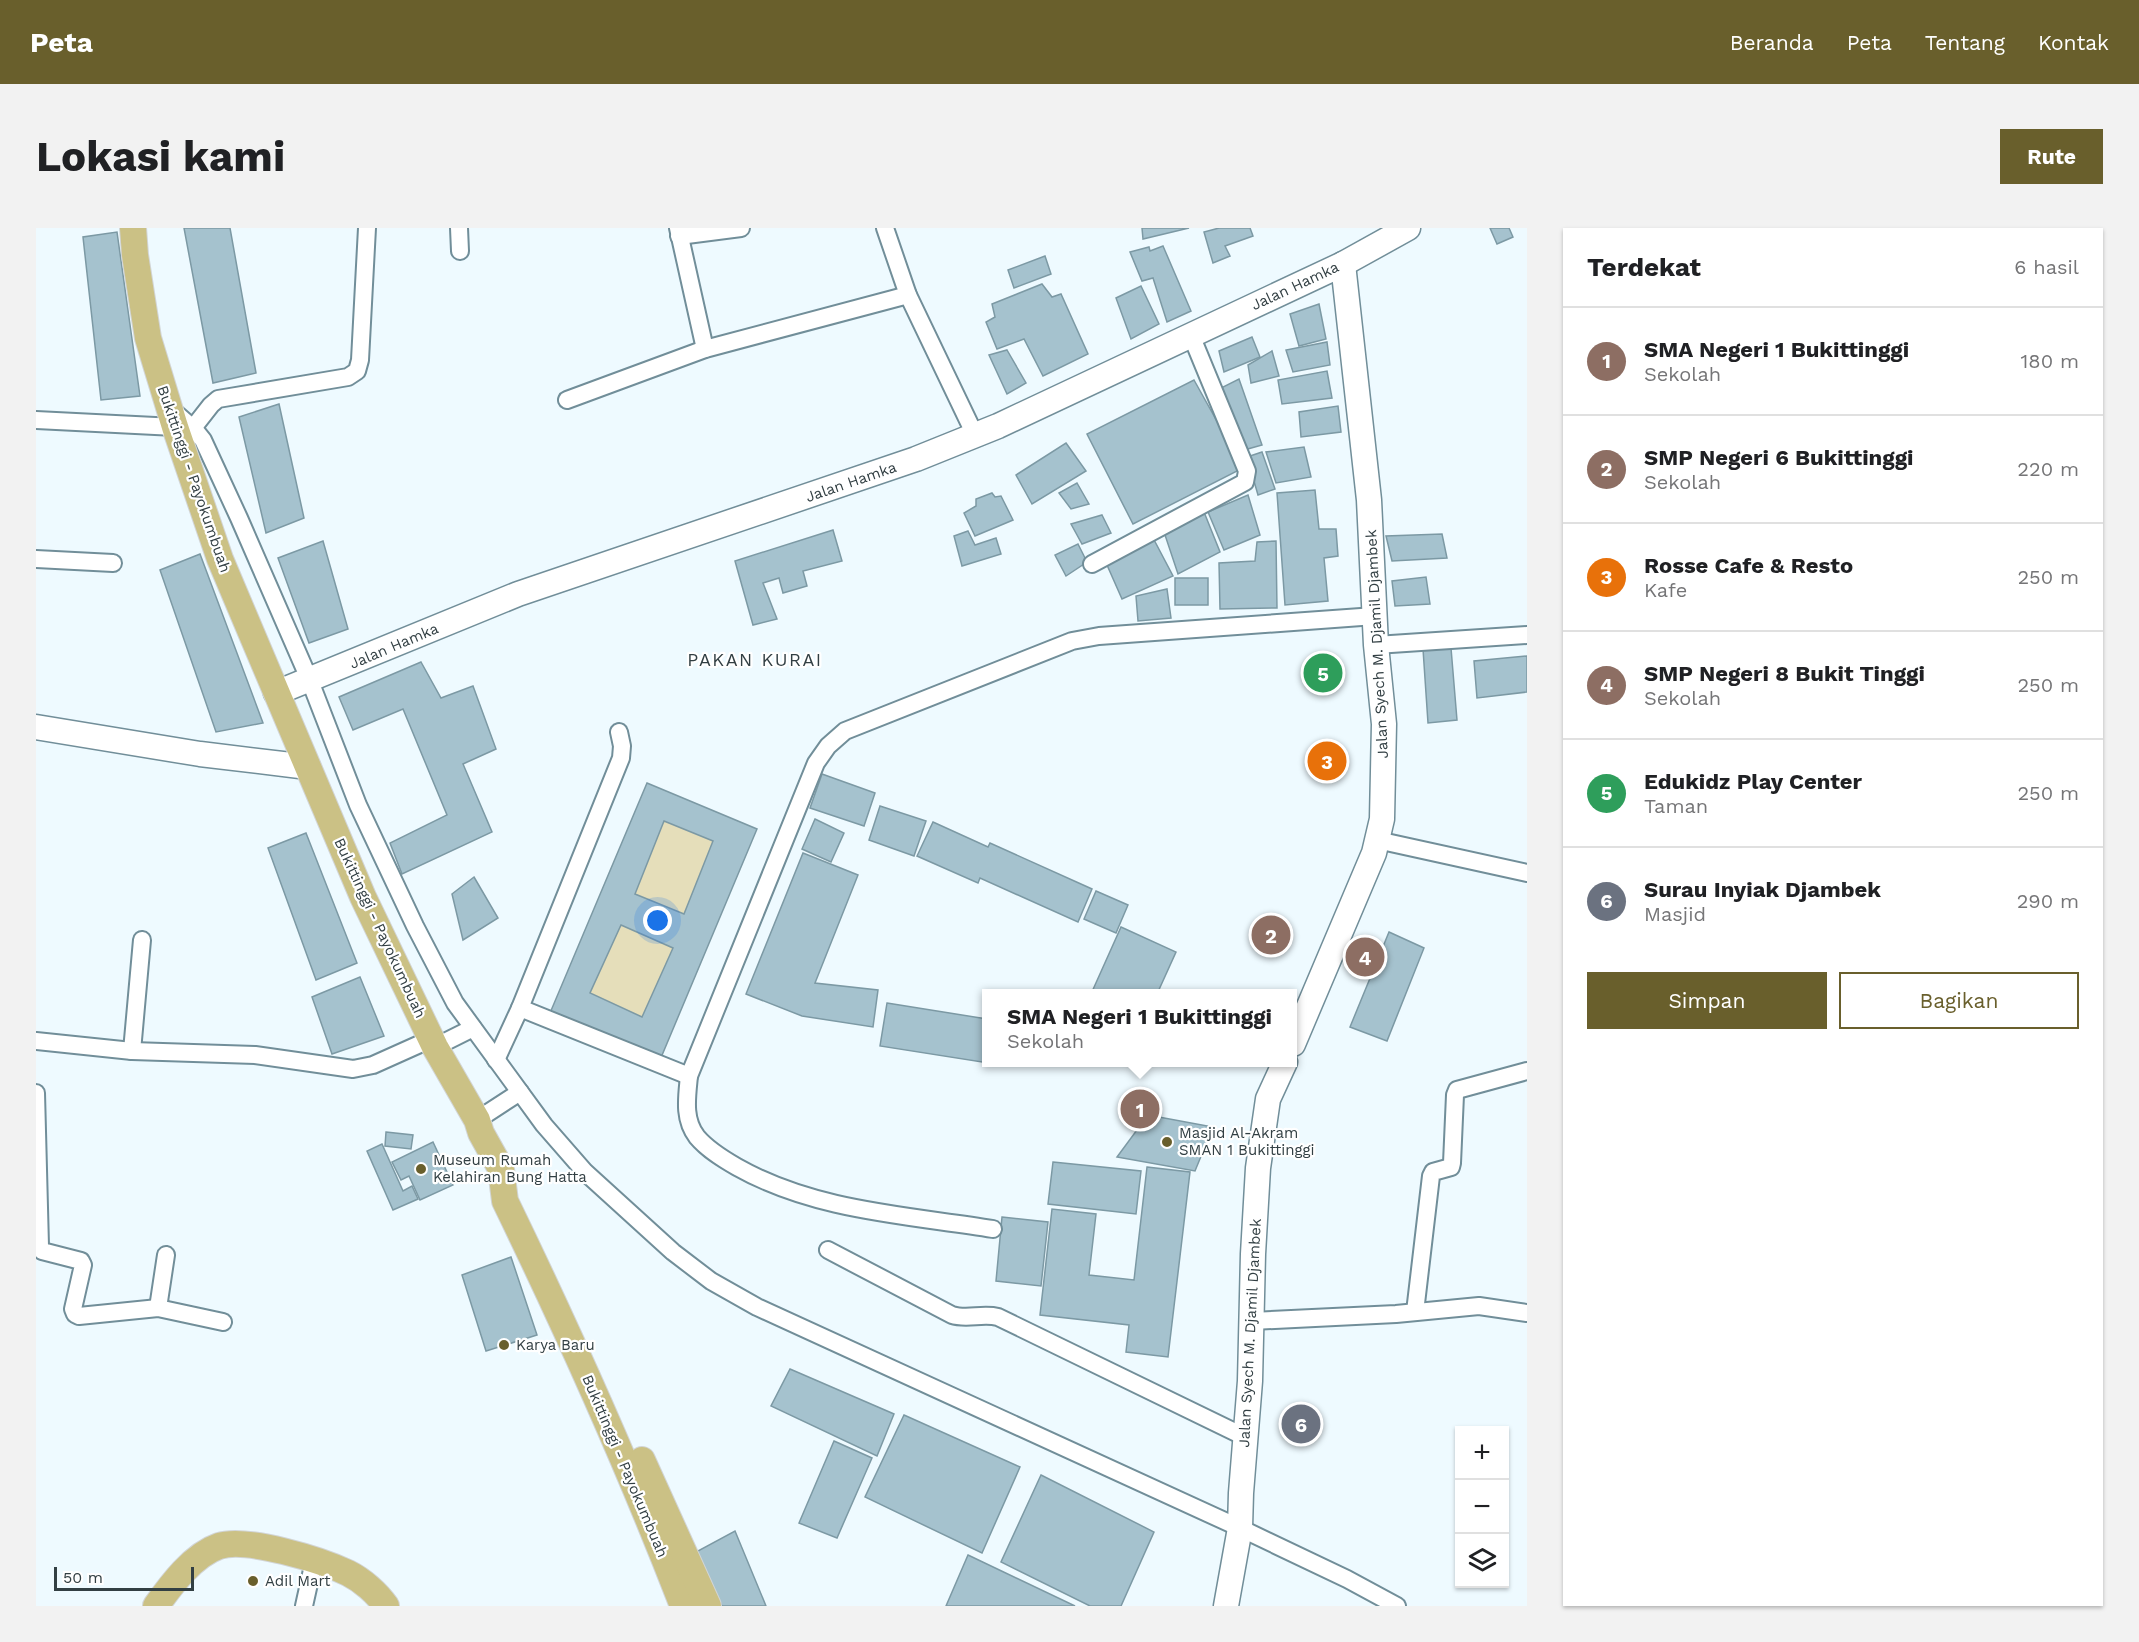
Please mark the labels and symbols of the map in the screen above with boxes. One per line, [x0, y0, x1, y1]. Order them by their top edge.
street label: Jalan Hamka [1248, 258, 1342, 314]
street label: Bukittinggi - Payokumbuah [153, 383, 235, 575]
street label: Jalan Hamka [803, 458, 899, 506]
street label: Jalan Syech M. Djamil Djambek [1362, 529, 1392, 759]
street label: Jalan Hamka [347, 619, 442, 673]
district label: PAKAN KURAI [687, 649, 823, 670]
pin: 5 [1304, 650, 1342, 696]
pin: 3 [1308, 738, 1346, 784]
street label: Bukittinggi - Payokumbuah [330, 835, 430, 1021]
your location [643, 906, 672, 935]
pin: 2 [1252, 912, 1290, 958]
pin: 4 [1346, 934, 1384, 980]
pin: 1 [1120, 1086, 1160, 1132]
place label: Masjid Al-Akram SMAN 1 Bukittinggi [1179, 1124, 1315, 1159]
marker: Masjid Al-Akram SMAN 1 Bukittinggi [1160, 1135, 1174, 1149]
place label: Museum Rumah Kelahiran Bung Hatta [433, 1151, 587, 1186]
marker: Museum Rumah Kelahiran Bung Hatta [414, 1162, 428, 1176]
street label: Jalan Syech M. Djamil Djambek [1235, 1218, 1265, 1448]
place label: Karya Baru [516, 1336, 595, 1354]
marker: Karya Baru [497, 1338, 511, 1352]
street label: Bukittinggi - Payokumbuah [578, 1372, 672, 1560]
pin: 6 [1282, 1402, 1320, 1446]
scale bar [54, 1564, 194, 1592]
place label: Adil Mart [265, 1572, 331, 1590]
marker: Adil Mart [246, 1574, 260, 1588]

